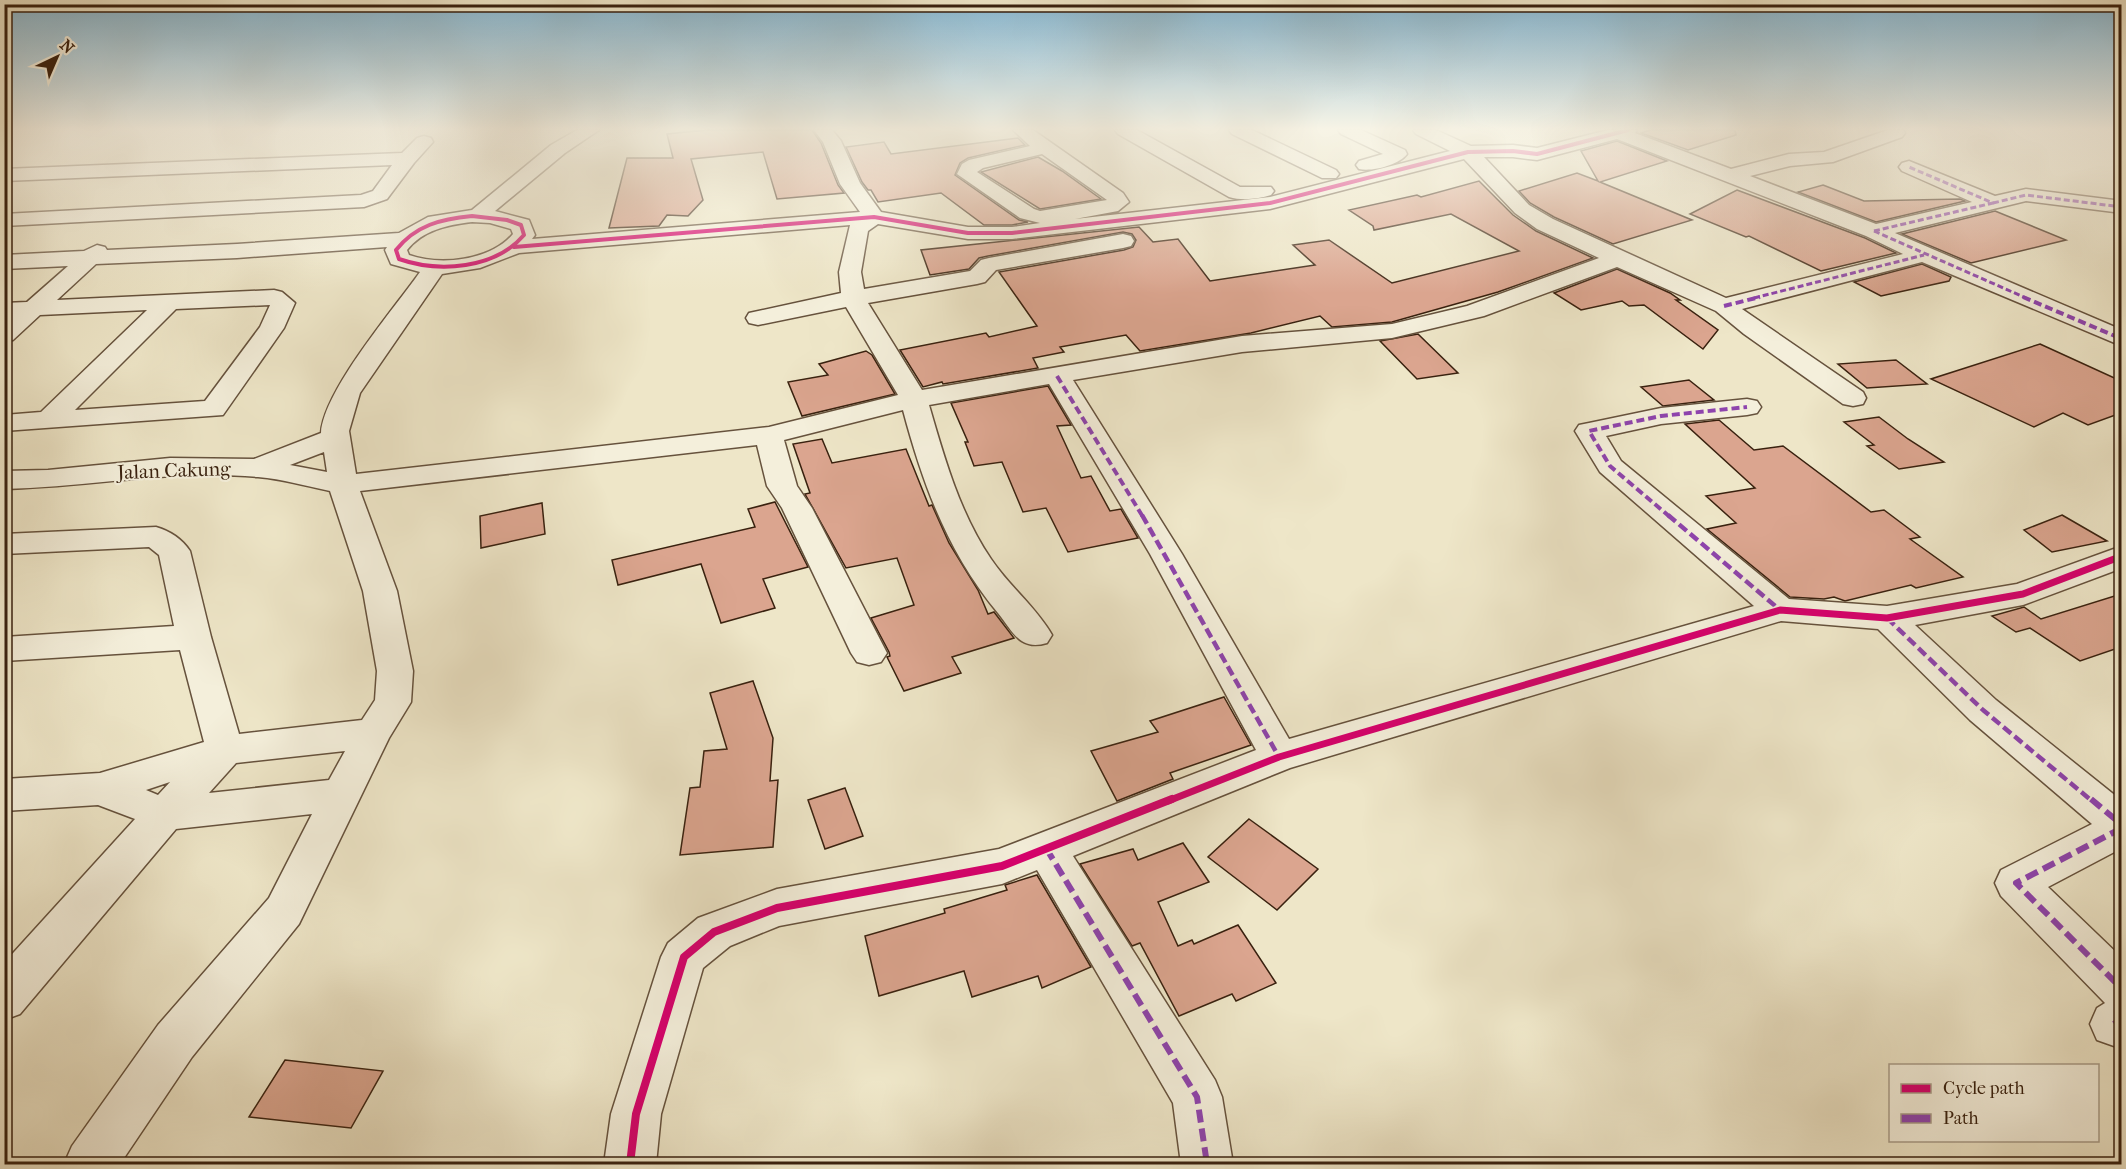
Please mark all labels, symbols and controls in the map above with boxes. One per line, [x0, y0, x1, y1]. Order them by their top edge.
north arrow [27, 27, 87, 87]
text: N [56, 36, 79, 58]
street label: Jalan Cakung [115, 457, 232, 484]
legend [1889, 1064, 2099, 1142]
text: Cycle path [1943, 1078, 2024, 1099]
text: Path [1943, 1108, 1979, 1129]

